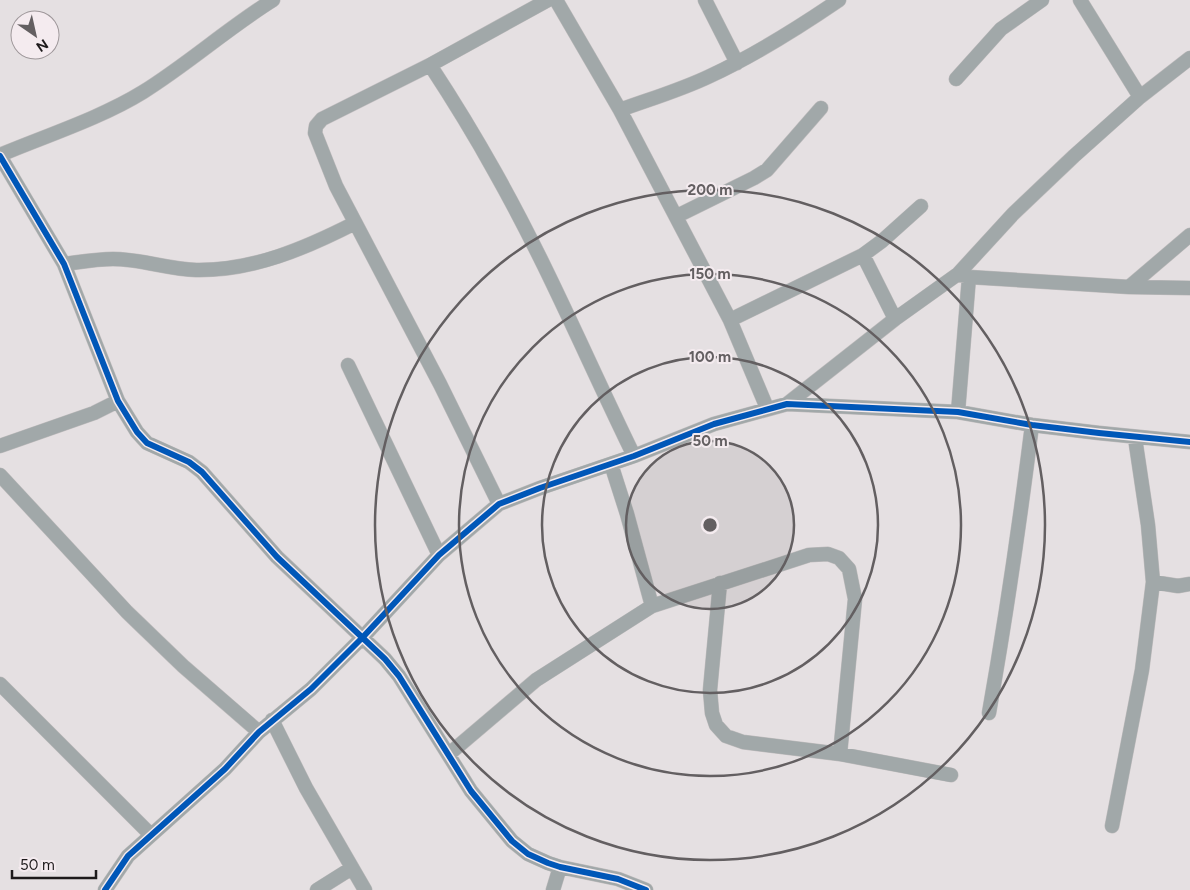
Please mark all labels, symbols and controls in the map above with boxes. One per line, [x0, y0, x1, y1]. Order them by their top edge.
north arrow [10, 10, 60, 60]
text: N [33, 35, 51, 55]
text: 200 m [688, 181, 732, 199]
text: 150 m [689, 265, 731, 283]
text: 100 m [689, 348, 731, 366]
text: 50 m [692, 432, 728, 450]
centre of rings [701, 516, 719, 534]
scale bar [12, 848, 96, 880]
text: 50 m [20, 856, 55, 874]

